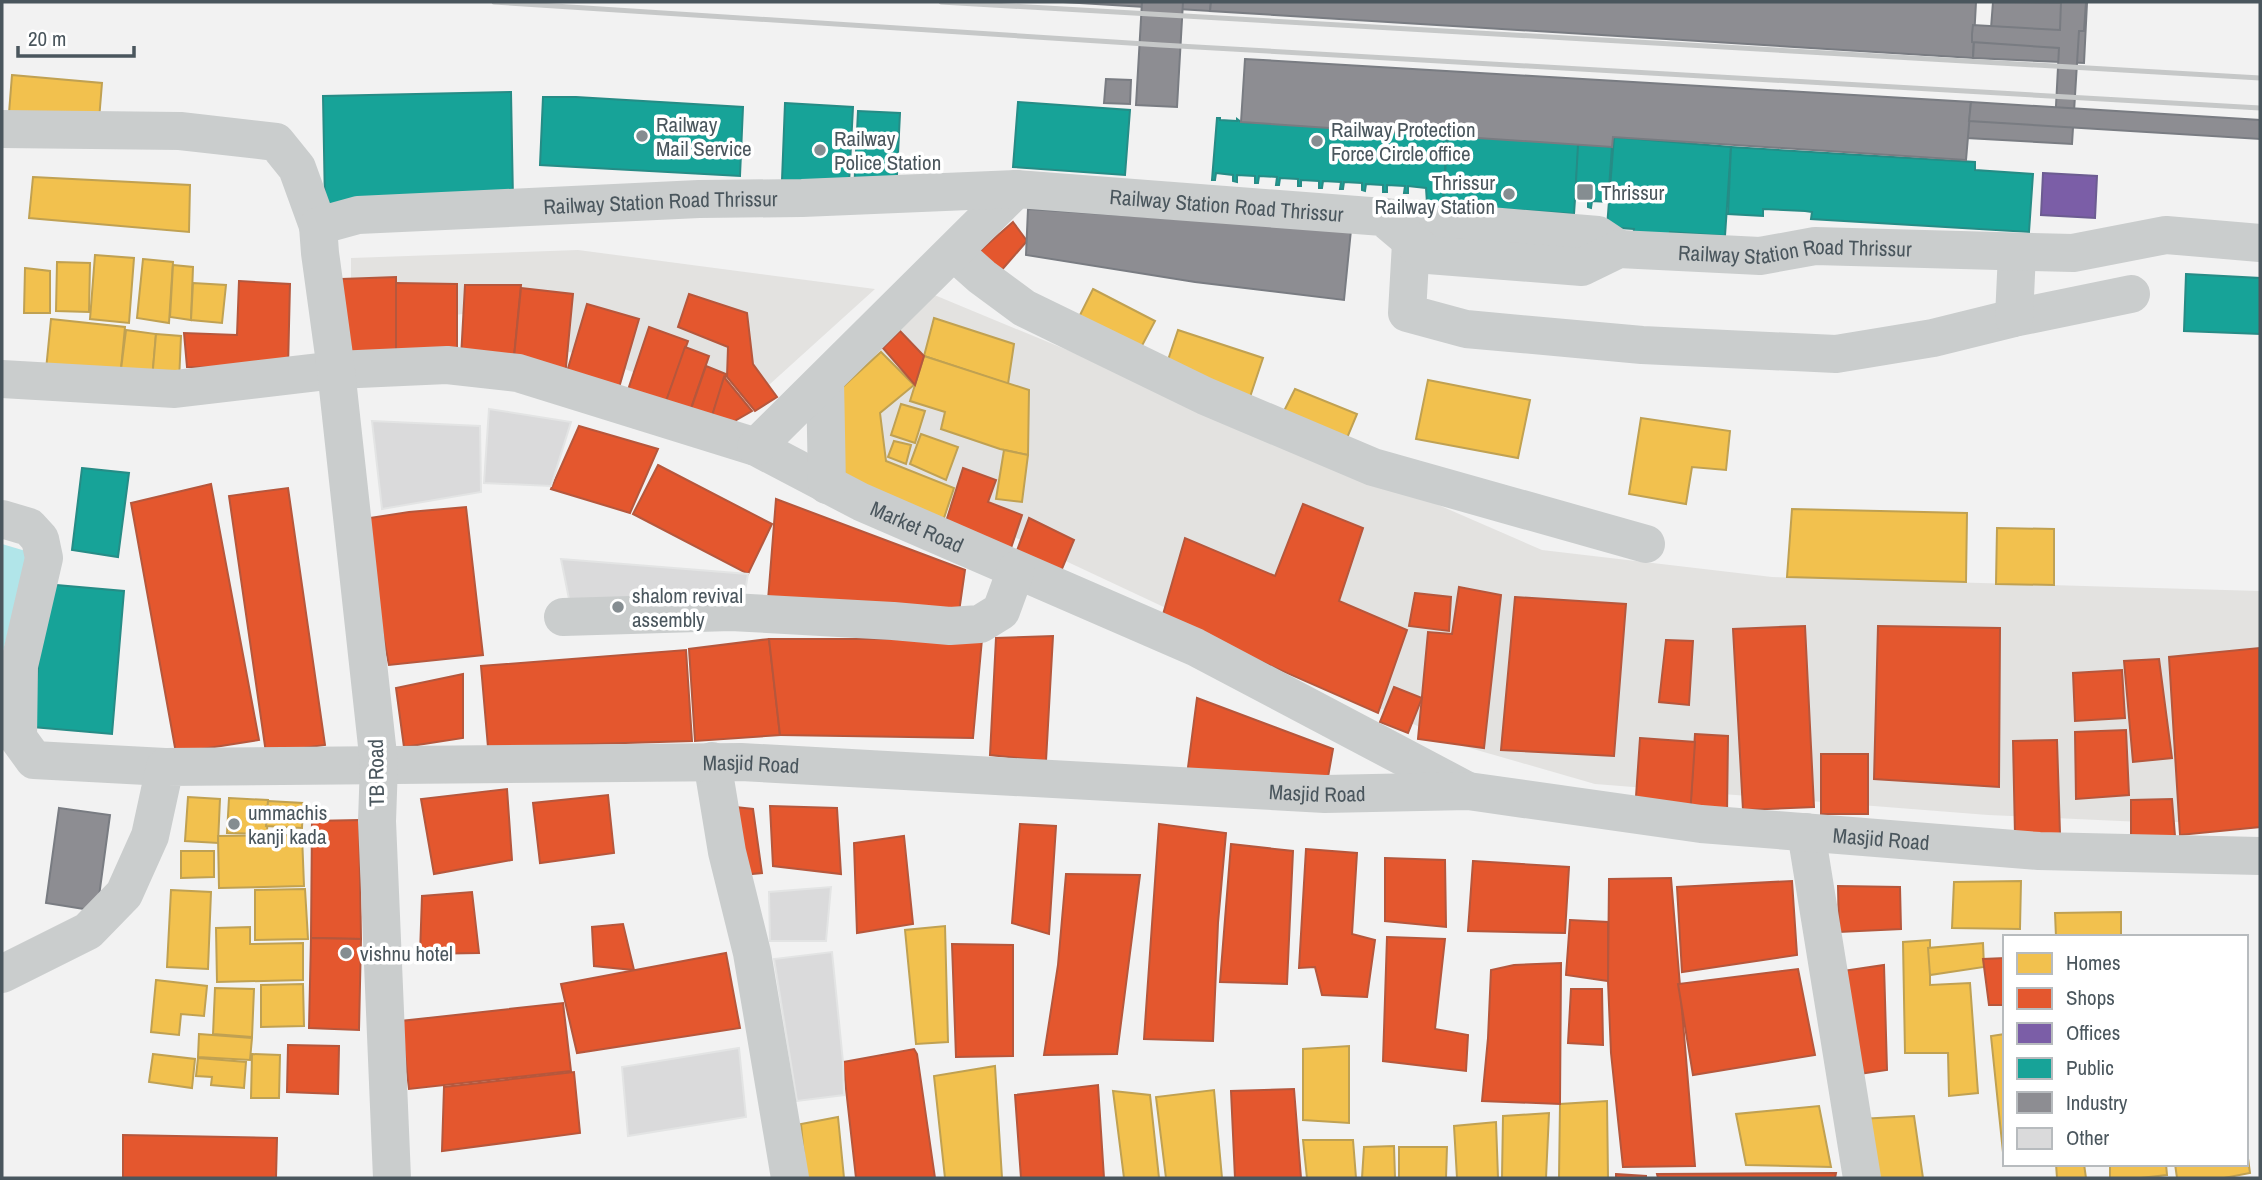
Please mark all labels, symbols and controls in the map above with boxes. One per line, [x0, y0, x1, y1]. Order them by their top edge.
scale bar [18, 14, 133, 58]
text: 20 m [28, 24, 66, 53]
place label: Railway Mail Service [656, 110, 752, 163]
place label: Railway Protection Force Circle office [1331, 115, 1476, 168]
place label: Railway Police Station [834, 124, 941, 177]
marker: Railway Mail Service [634, 128, 650, 144]
marker: Railway Protection Force Circle office [1309, 133, 1325, 149]
marker: Railway Police Station [812, 142, 828, 158]
place label: Thrissur Railway Station [1374, 168, 1495, 221]
place label: Thrissur [1601, 178, 1664, 207]
street label: Railway Station Road Thrissur [1109, 182, 1345, 228]
marker: Thrissur [1575, 182, 1595, 202]
street label: Railway Station Road Thrissur [543, 184, 778, 221]
marker: Thrissur Railway Station [1501, 186, 1517, 202]
street label: Railway Station Road Thrissur [1678, 232, 1912, 271]
street label: Market Road [866, 493, 968, 559]
place label: shalom revival assembly [632, 581, 743, 634]
marker: shalom revival assembly [610, 599, 626, 615]
street label: TB Road [361, 739, 391, 807]
street label: Masjid Road [703, 747, 800, 780]
street label: Masjid Road [1268, 776, 1366, 809]
place label: ummachis kanji kada [248, 798, 327, 851]
marker: ummachis kanji kada [226, 816, 242, 832]
street label: Masjid Road [1832, 820, 1931, 857]
legend [2003, 935, 2248, 1166]
place label: vishnu hotel [360, 939, 453, 968]
marker: vishnu hotel [338, 945, 354, 961]
text: Homes [2066, 948, 2121, 977]
text: Shops [2066, 983, 2115, 1012]
text: Offices [2066, 1018, 2120, 1047]
text: Public [2066, 1053, 2114, 1082]
text: Industry [2066, 1088, 2128, 1117]
text: Other [2066, 1123, 2109, 1152]

